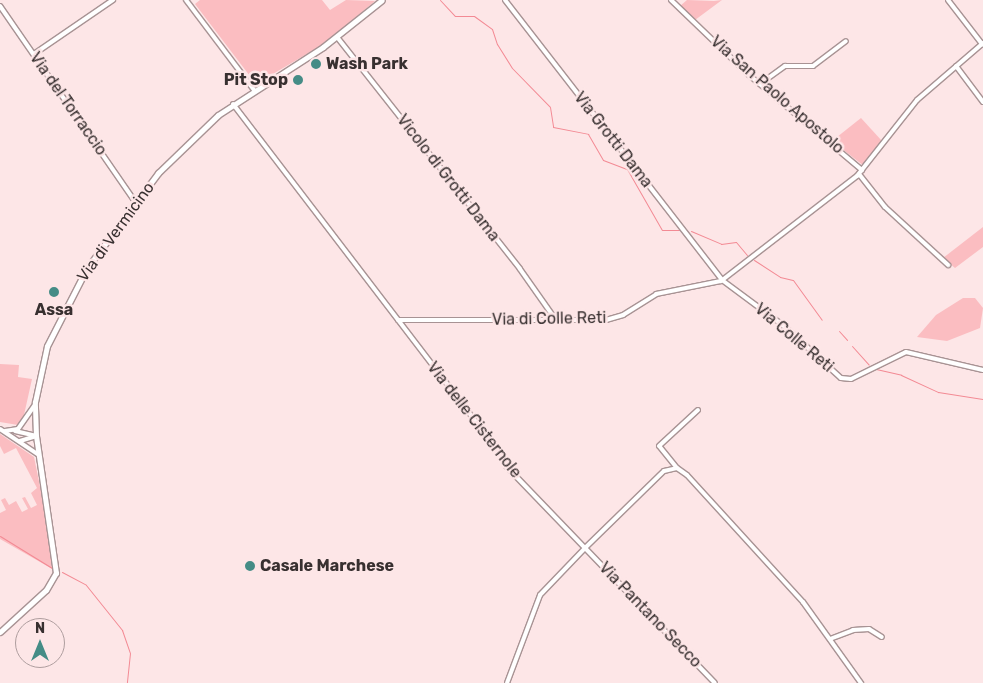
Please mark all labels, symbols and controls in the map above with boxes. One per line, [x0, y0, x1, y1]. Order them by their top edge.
street label: Via San Paolo Apostolo [706, 32, 848, 158]
street label: Via del Torraccio [25, 49, 111, 159]
place label: Wash Park [326, 54, 408, 74]
marker: Wash Park [310, 58, 322, 70]
place label: Pit Stop [224, 70, 288, 90]
marker: Pit Stop [292, 74, 304, 86]
street label: Via Grotti Dama [570, 88, 656, 192]
street label: Vicolo di Grotti Dama [392, 111, 504, 245]
street label: Via di Vermicino [73, 178, 159, 286]
marker: Assa [48, 286, 60, 298]
street label: Via Colle Reti [751, 299, 837, 377]
place label: Assa [35, 300, 73, 320]
street label: Via di Colle Reti [492, 308, 606, 330]
street label: Via delle Cisternole [423, 358, 525, 482]
place label: Casale Marchese [260, 556, 394, 576]
street label: Via Pantano Secco [595, 558, 705, 672]
marker: Casale Marchese [244, 560, 256, 572]
north arrow [15, 618, 65, 668]
text: N [35, 620, 45, 637]

